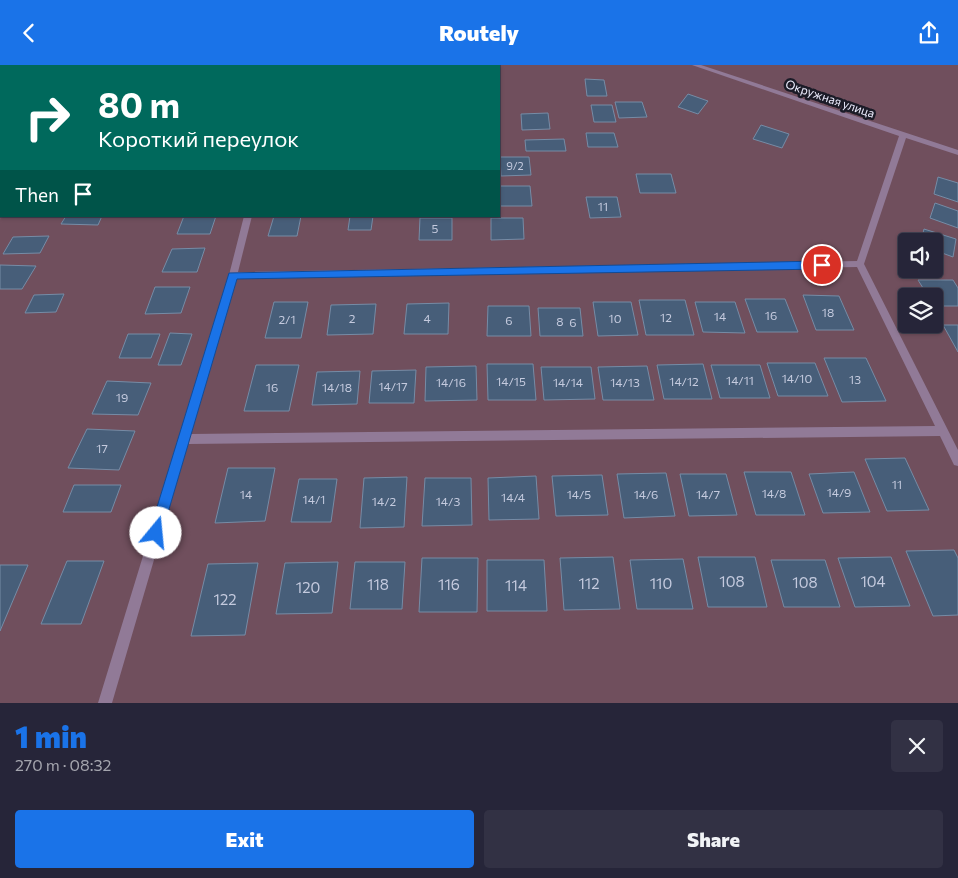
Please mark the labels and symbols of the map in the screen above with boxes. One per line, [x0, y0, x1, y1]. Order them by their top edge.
street label: Окружная улица [784, 76, 877, 120]
house number: 9/2 [506, 159, 524, 172]
house number: 11 [598, 199, 608, 213]
house number: 5 [432, 221, 439, 235]
pin [801, 244, 843, 286]
house number: 18 [822, 305, 834, 319]
house number: 16 [765, 308, 777, 322]
house number: 14 [714, 309, 726, 323]
house number: 12 [660, 310, 672, 324]
house number: 2 [349, 311, 356, 325]
house number: 4 [423, 311, 431, 325]
house number: 10 [609, 311, 622, 325]
house number: 2/1 [278, 312, 296, 326]
house number: 6 [505, 313, 513, 327]
house number: 8 [556, 314, 564, 328]
house number: 6 [569, 315, 577, 329]
house number: 14/10 [782, 371, 812, 385]
house number: 13 [849, 372, 861, 386]
house number: 14/11 [726, 373, 754, 387]
house number: 14/15 [496, 374, 526, 388]
house number: 14/12 [669, 374, 699, 388]
house number: 14/16 [436, 375, 466, 389]
house number: 14/14 [553, 375, 583, 389]
house number: 14/13 [610, 375, 640, 389]
house number: 14/17 [378, 379, 408, 393]
house number: 16 [266, 380, 278, 394]
house number: 14/18 [322, 380, 352, 394]
house number: 19 [116, 390, 128, 404]
house number: 17 [96, 441, 108, 455]
house number: 11 [892, 477, 902, 491]
house number: 14/9 [827, 485, 851, 499]
house number: 14/8 [762, 486, 786, 500]
house number: 14 [240, 487, 252, 501]
house number: 14/5 [567, 487, 591, 501]
house number: 14/6 [634, 487, 658, 501]
house number: 14/7 [696, 487, 720, 501]
house number: 14/4 [501, 490, 525, 504]
house number: 14/1 [303, 492, 325, 506]
house number: 14/2 [372, 494, 397, 508]
house number: 14/3 [436, 494, 460, 508]
position arrow [129, 506, 181, 558]
house number: 108 [719, 572, 745, 590]
house number: 104 [860, 572, 886, 590]
house number: 108 [792, 573, 818, 591]
house number: 112 [578, 574, 600, 592]
house number: 110 [650, 574, 672, 592]
house number: 118 [367, 575, 389, 593]
house number: 116 [438, 575, 460, 593]
house number: 114 [505, 576, 527, 594]
house number: 120 [296, 578, 320, 596]
house number: 122 [213, 590, 237, 608]

